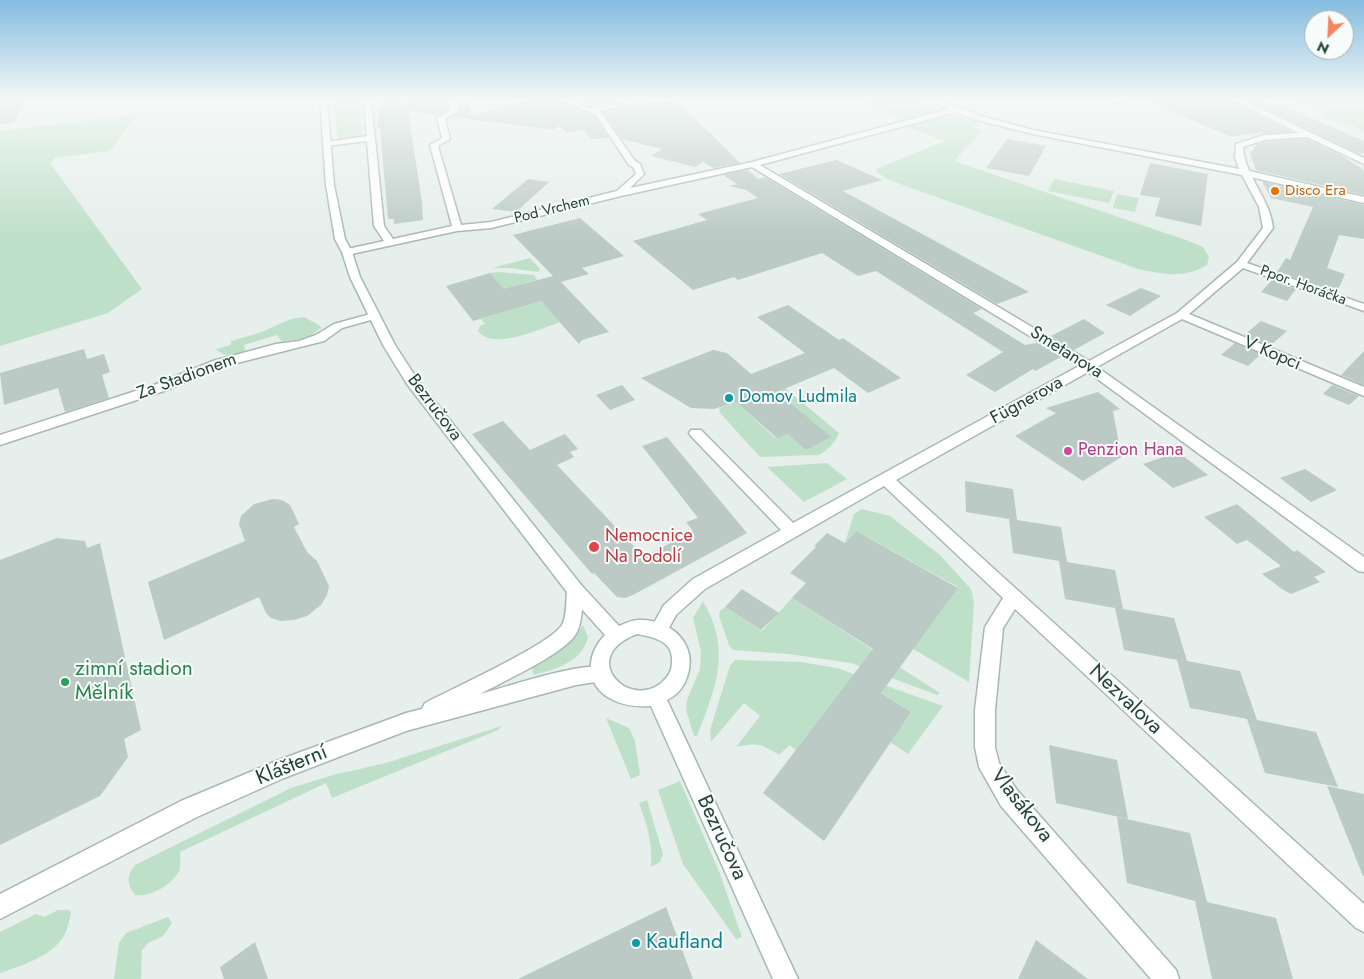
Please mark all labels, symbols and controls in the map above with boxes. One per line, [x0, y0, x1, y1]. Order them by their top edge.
north arrow [1304, 10, 1354, 60]
text: N [1314, 36, 1332, 59]
place label: Disco Era [1285, 182, 1346, 200]
marker: Disco Era [1269, 185, 1281, 197]
street label: Pod Vrchem [512, 192, 592, 228]
street label: Ppor. Horáčka [1258, 262, 1348, 310]
street label: Smetanova [1026, 322, 1106, 384]
street label: V Kopci [1240, 332, 1304, 376]
street label: Za Stadionem [134, 349, 240, 405]
street label: Bezručova [402, 370, 466, 446]
street label: Fügnerova [987, 372, 1067, 430]
place label: Domov Ludmila [739, 387, 857, 409]
marker: Domov Ludmila [723, 392, 735, 404]
place label: Penzion Hana [1078, 440, 1183, 462]
marker: Penzion Hana [1062, 445, 1074, 457]
place label: Nemocnice Na Podolí [605, 526, 693, 568]
marker: Nemocnice Na Podolí [587, 540, 601, 554]
place label: zimní stadion Mělník [75, 657, 193, 707]
street label: Nezvalova [1083, 660, 1167, 740]
marker: zimní stadion Mělník [59, 676, 71, 688]
street label: Klášterní [253, 740, 331, 792]
street label: Vlasákova [984, 764, 1058, 848]
street label: Bezručova [690, 792, 752, 884]
place label: Kaufland [646, 930, 723, 956]
marker: Kaufland [630, 937, 642, 949]

